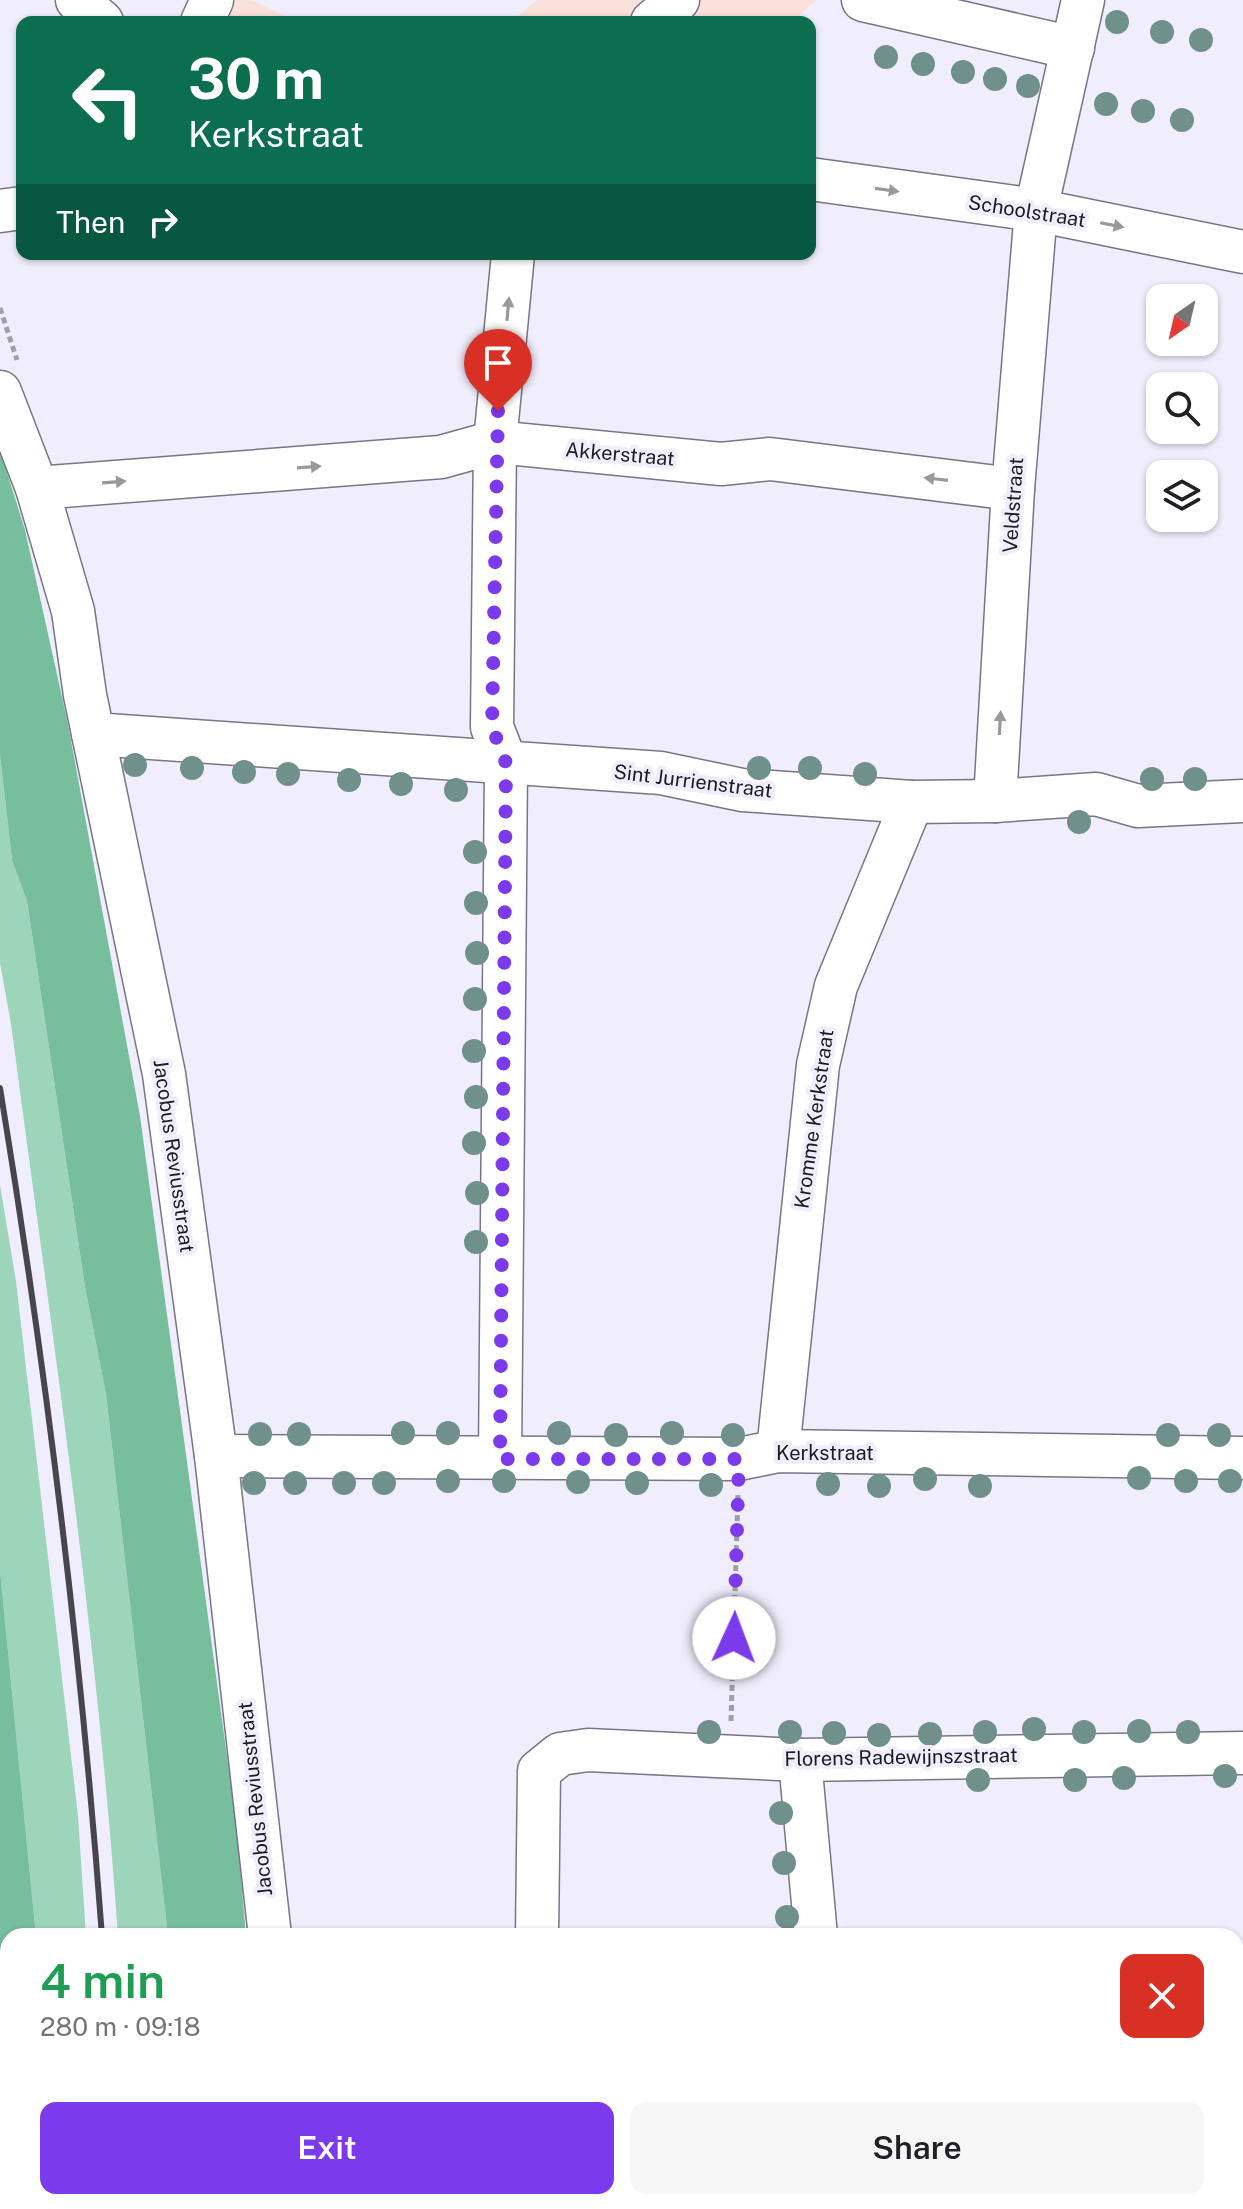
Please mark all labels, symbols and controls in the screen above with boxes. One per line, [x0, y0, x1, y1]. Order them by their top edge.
text: 30 m [188, 46, 324, 112]
icon: left [56, 48, 160, 152]
text: Kerkstraat [188, 113, 364, 155]
one-way arrow [875, 184, 900, 197]
street label: Schoolstraat [967, 190, 1087, 232]
icon: right [141, 200, 185, 244]
text: Then [56, 204, 125, 240]
one-way arrow [1100, 220, 1125, 232]
north arrow [1146, 284, 1218, 356]
map controls [1146, 284, 1218, 532]
one-way arrow [501, 296, 514, 321]
pin [464, 329, 532, 411]
icon: arrive [476, 341, 520, 385]
button: search [1146, 372, 1218, 444]
street label: Akkerstraat [564, 437, 676, 471]
street label: Veldstraat [998, 456, 1028, 554]
one-way arrow [297, 460, 322, 473]
button: layers [1146, 460, 1218, 532]
one-way arrow [923, 473, 948, 486]
one-way arrow [102, 475, 127, 488]
one-way arrow [994, 710, 1007, 735]
street label: Sint Jurrienstraat [612, 759, 774, 803]
street label: Kromme Kerkstraat [790, 1028, 838, 1210]
street label: Jacobus Reviusstraat [149, 1058, 199, 1254]
street label: Kerkstraat [776, 1441, 874, 1465]
position arrow [692, 1596, 776, 1680]
street label: Jacobus Reviusstraat [233, 1701, 277, 1897]
street label: Florens Radewijnszstraat [784, 1743, 1018, 1771]
text: 4 min [40, 1952, 165, 2009]
button: close [1120, 1954, 1204, 2038]
text: 280 m · 09:18 [40, 2011, 201, 2042]
button: Exit [40, 2102, 614, 2194]
button: Share [630, 2102, 1204, 2194]

